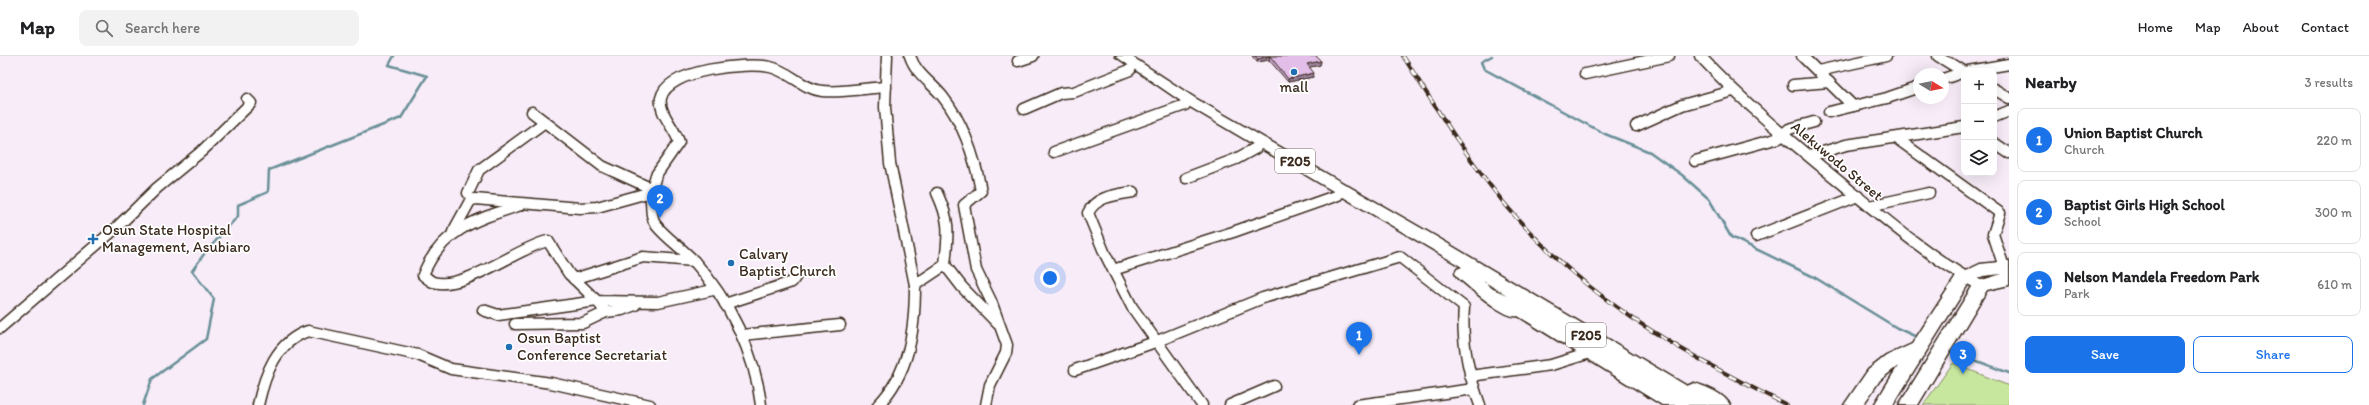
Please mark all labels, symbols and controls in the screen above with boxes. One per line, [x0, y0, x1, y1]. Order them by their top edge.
search box [79, 10, 359, 46]
text: Map [20, 16, 55, 39]
icon: search [93, 17, 115, 39]
text: Search here [125, 19, 200, 37]
text: Home [2138, 19, 2173, 36]
text: Map [2195, 19, 2221, 36]
text: About [2243, 19, 2279, 36]
text: Contact [2301, 19, 2349, 36]
marker: mall [1289, 67, 1299, 77]
north arrow [1913, 68, 1949, 104]
map controls [1961, 68, 1997, 176]
button: + [1961, 68, 1997, 104]
text: Nearby [2025, 72, 2077, 92]
text: 3 results [2304, 75, 2353, 90]
place label: mall [1280, 78, 1309, 96]
button: − [1961, 104, 1997, 140]
street label: Alekuwodo Street [1788, 117, 1887, 205]
text: Union Baptist Church [2064, 124, 2203, 142]
text: 1 [2036, 133, 2042, 148]
text: 220 m [2316, 133, 2352, 148]
button: layers [1961, 140, 1997, 176]
text: Church [2064, 142, 2105, 157]
road number: F205 [1275, 149, 1315, 173]
pin: 2 [647, 185, 673, 218]
text: Baptist Girls High School [2064, 196, 2225, 214]
text: 2 [2036, 205, 2042, 220]
text: 300 m [2315, 205, 2352, 220]
text: School [2064, 214, 2101, 229]
place label: Osun State Hospital Management, Asubiaro [102, 221, 251, 256]
marker: Osun State Hospital Management, Asubiaro [87, 233, 99, 245]
place label: Calvary Baptist Church [739, 245, 836, 280]
marker: Calvary Baptist Church [726, 258, 736, 268]
your location [1040, 268, 1060, 288]
text: Nelson Mandela Freedom Park [2064, 268, 2259, 286]
text: 3 [2035, 277, 2043, 292]
text: 610 m [2317, 277, 2352, 292]
text: Park [2064, 286, 2090, 301]
pin: 1 [1346, 322, 1372, 355]
road number: F205 [1566, 323, 1606, 347]
place label: Osun Baptist Conference Secretariat [517, 329, 667, 364]
button: Save [2025, 336, 2185, 373]
button: Share [2193, 336, 2353, 373]
pin: 3 [1950, 341, 1976, 374]
marker: Osun Baptist Conference Secretariat [504, 342, 514, 352]

